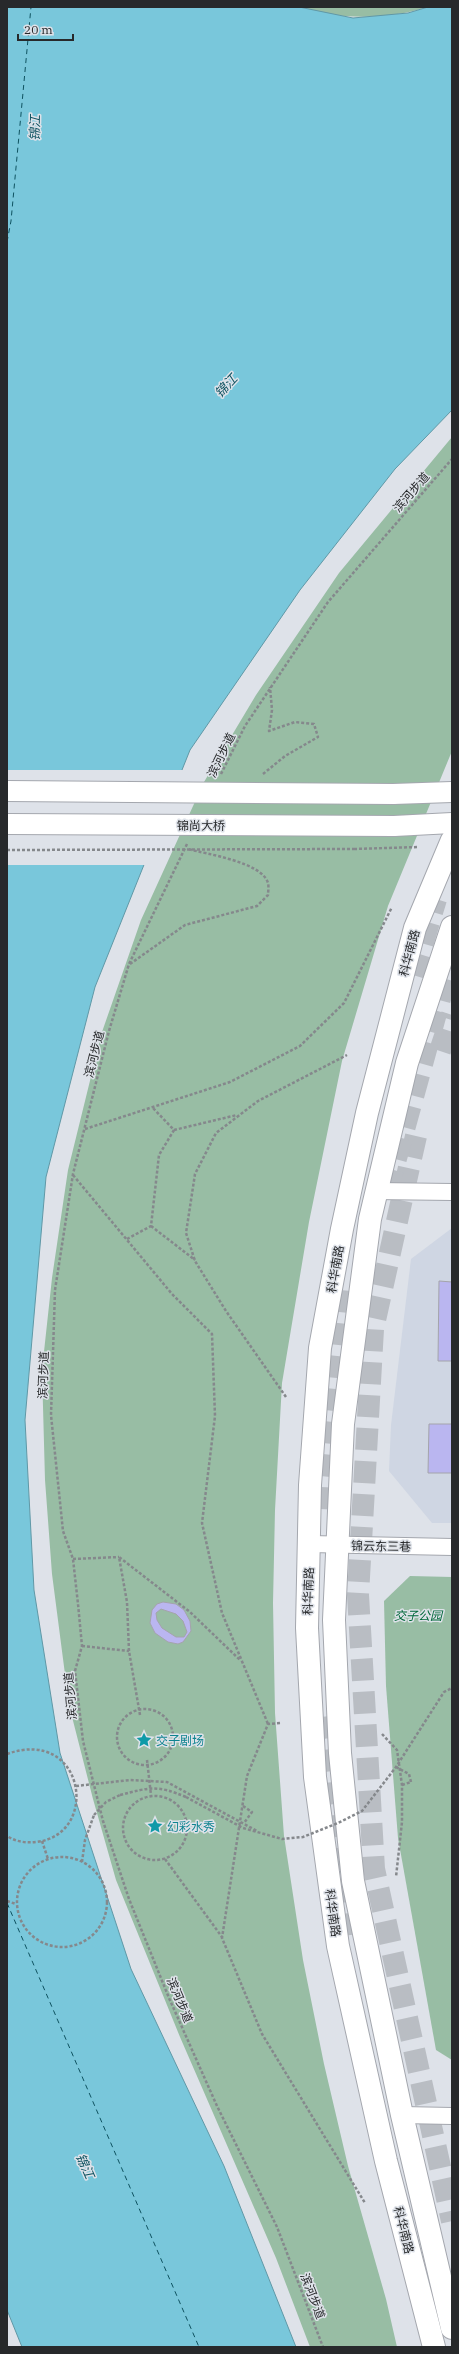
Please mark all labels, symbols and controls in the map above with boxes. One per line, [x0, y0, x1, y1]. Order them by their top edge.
scale bar [18, 16, 73, 42]
text: 20 m [24, 22, 53, 37]
water label: 锦江 [26, 113, 44, 141]
water label: 锦江 [211, 369, 242, 401]
street label: 滨河步道 [390, 469, 432, 515]
street label: 滨河步道 [204, 730, 238, 780]
street label: 锦尚大桥 [177, 818, 225, 833]
street label: 科华南路 [396, 928, 422, 978]
street label: 滨河步道 [81, 1029, 107, 1079]
street label: 科华南路 [323, 1244, 347, 1294]
street label: 滨河步道 [35, 1351, 51, 1399]
street label: 锦云东三巷 [351, 1538, 411, 1554]
street label: 科华南路 [300, 1567, 316, 1615]
park label: 交子公园 [394, 1608, 444, 1623]
street label: 滨河步道 [60, 1671, 80, 1721]
place icon: 交子剧场 [135, 1731, 153, 1749]
place label: 交子剧场 [156, 1733, 204, 1748]
place icon: 幻彩水秀 [146, 1817, 164, 1835]
place label: 幻彩水秀 [167, 1819, 215, 1834]
street label: 科华南路 [322, 1888, 344, 1938]
street label: 滨河步道 [164, 1975, 196, 2025]
water label: 锦江 [72, 2151, 99, 2183]
street label: 科华南路 [391, 2205, 417, 2255]
street label: 滨河步道 [297, 2271, 329, 2321]

